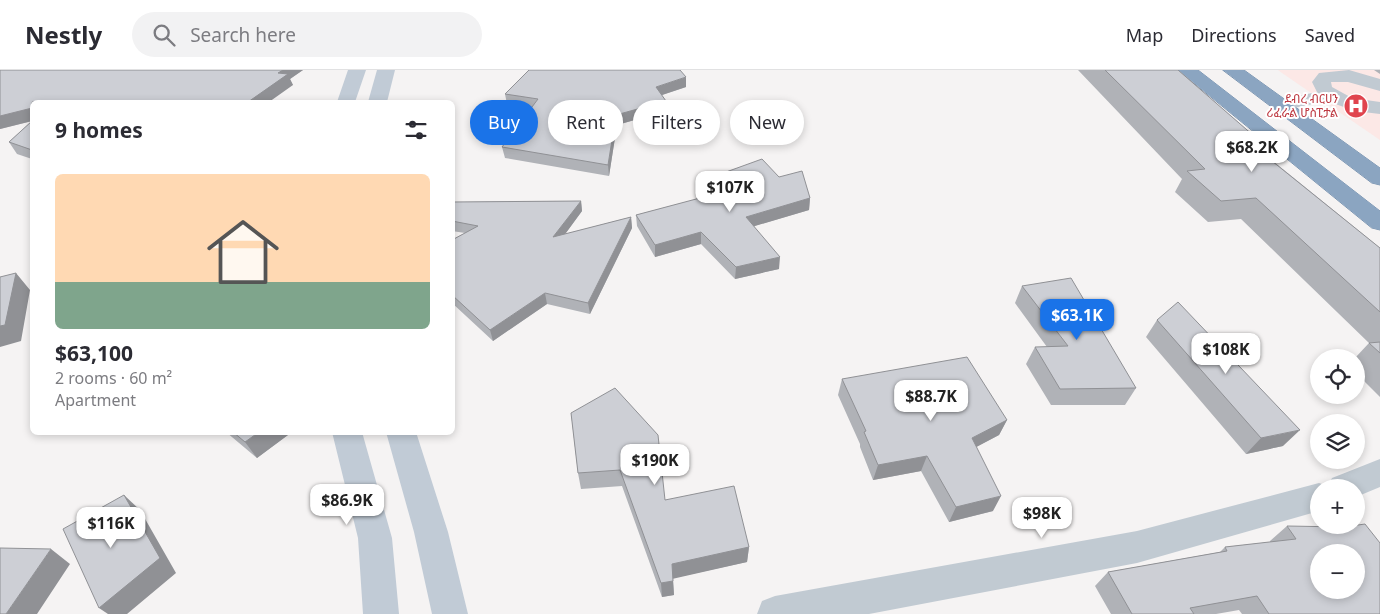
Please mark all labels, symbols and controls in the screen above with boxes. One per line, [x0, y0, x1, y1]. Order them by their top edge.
search box [132, 12, 482, 57]
text: Nestly [25, 18, 102, 51]
icon: search [150, 21, 178, 49]
text: Search here [190, 22, 296, 48]
text: Map [1126, 23, 1163, 47]
text: Directions [1191, 23, 1277, 47]
text: Saved [1305, 23, 1355, 47]
place label: ደብረ ብርሀን ሪፈራል ሆስፒታል [1267, 90, 1338, 121]
hospital icon: ደብረ ብርሀን ሪፈራል ሆስፒታል [1343, 93, 1369, 119]
chip: Buy [470, 100, 538, 145]
chip: Rent [548, 100, 623, 145]
chip: Filters [633, 100, 720, 145]
chip: New [730, 100, 804, 145]
text: 9 homes [55, 116, 143, 144]
icon: filters [402, 116, 430, 144]
pin: $68.2K [1211, 131, 1293, 173]
text: $68.2K [1226, 136, 1278, 158]
pin: $107K [695, 170, 765, 213]
text: $107K [706, 176, 754, 198]
icon: home [198, 207, 288, 297]
pin: $63.1K [1036, 298, 1118, 341]
text: $63.1K [1051, 304, 1103, 326]
pin: $108K [1191, 332, 1261, 375]
text: $108K [1202, 338, 1250, 360]
text: $63,100 [55, 339, 133, 367]
map controls [1310, 349, 1365, 599]
button: locate [1310, 349, 1365, 404]
text: 2 rooms · 60 m² [55, 367, 172, 389]
pin: $88.7K [890, 380, 972, 422]
text: $88.7K [905, 385, 957, 407]
text: Apartment [55, 389, 136, 411]
button: layers [1310, 414, 1365, 469]
pin: $190K [620, 444, 690, 486]
text: $190K [631, 449, 679, 471]
button: + [1310, 479, 1365, 534]
pin: $86.9K [306, 484, 388, 526]
text: $86.9K [321, 489, 373, 511]
pin: $98K [1012, 496, 1072, 539]
text: $98K [1023, 502, 1061, 524]
pin: $116K [76, 506, 146, 549]
text: $116K [87, 512, 135, 534]
button: − [1310, 544, 1365, 599]

